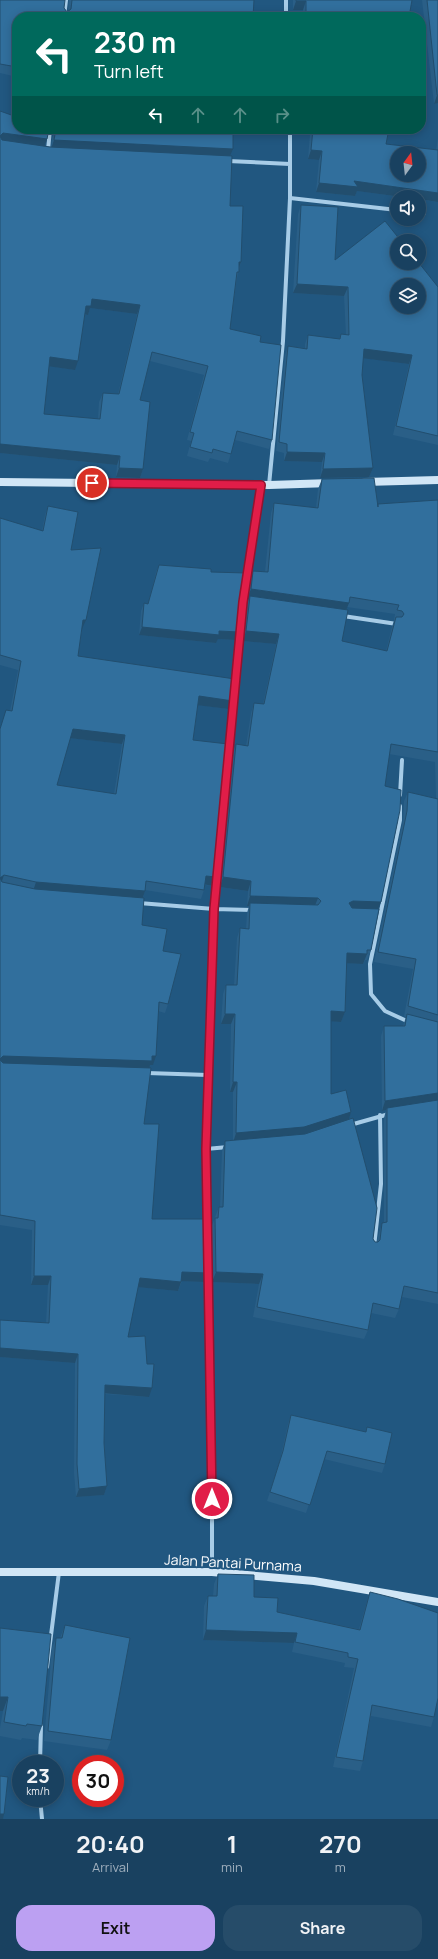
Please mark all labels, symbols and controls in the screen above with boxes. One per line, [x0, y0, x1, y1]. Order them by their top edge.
text: 230 m [94, 23, 176, 61]
icon: left [28, 28, 80, 80]
text: Turn left [94, 59, 164, 83]
icon: left [145, 104, 167, 126]
icon: ahead [187, 104, 209, 126]
icon: ahead [229, 104, 251, 126]
icon: right [271, 104, 293, 126]
north arrow [390, 146, 426, 182]
map controls [390, 146, 426, 314]
button: sound [390, 190, 426, 226]
button: search [390, 234, 426, 270]
button: layers [390, 278, 426, 314]
pin [75, 466, 109, 500]
icon: arrive [81, 472, 103, 494]
position arrow [191, 1478, 233, 1520]
street label: Jalan Pantai Purnama [164, 1549, 302, 1576]
speed limit sign: 30 [72, 1755, 124, 1807]
text: 23 [26, 1762, 50, 1789]
text: km/h [26, 1784, 50, 1798]
text: 20:40 [76, 1827, 145, 1860]
text: 1 [227, 1827, 237, 1860]
text: 270 [319, 1827, 362, 1860]
text: Arrival [92, 1858, 129, 1876]
text: min [221, 1858, 243, 1876]
text: m [335, 1858, 346, 1876]
button: Exit [16, 1905, 215, 1951]
button: Share [223, 1905, 422, 1951]

